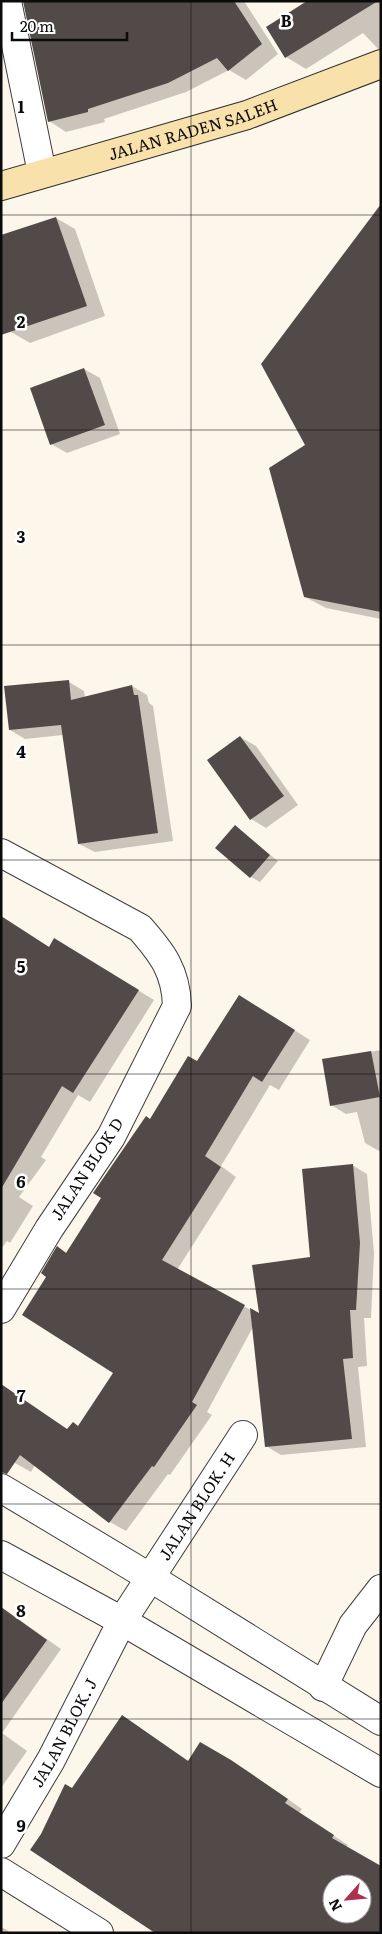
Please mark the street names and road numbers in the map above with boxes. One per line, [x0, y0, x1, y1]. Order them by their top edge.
street label: JALAN RADEN SALEH [105, 92, 280, 165]
street label: JALAN BLOK D [44, 1112, 128, 1225]
street label: JALAN BLOK. H [152, 1447, 240, 1564]
street label: JALAN BLOK. J [25, 1674, 102, 1791]

